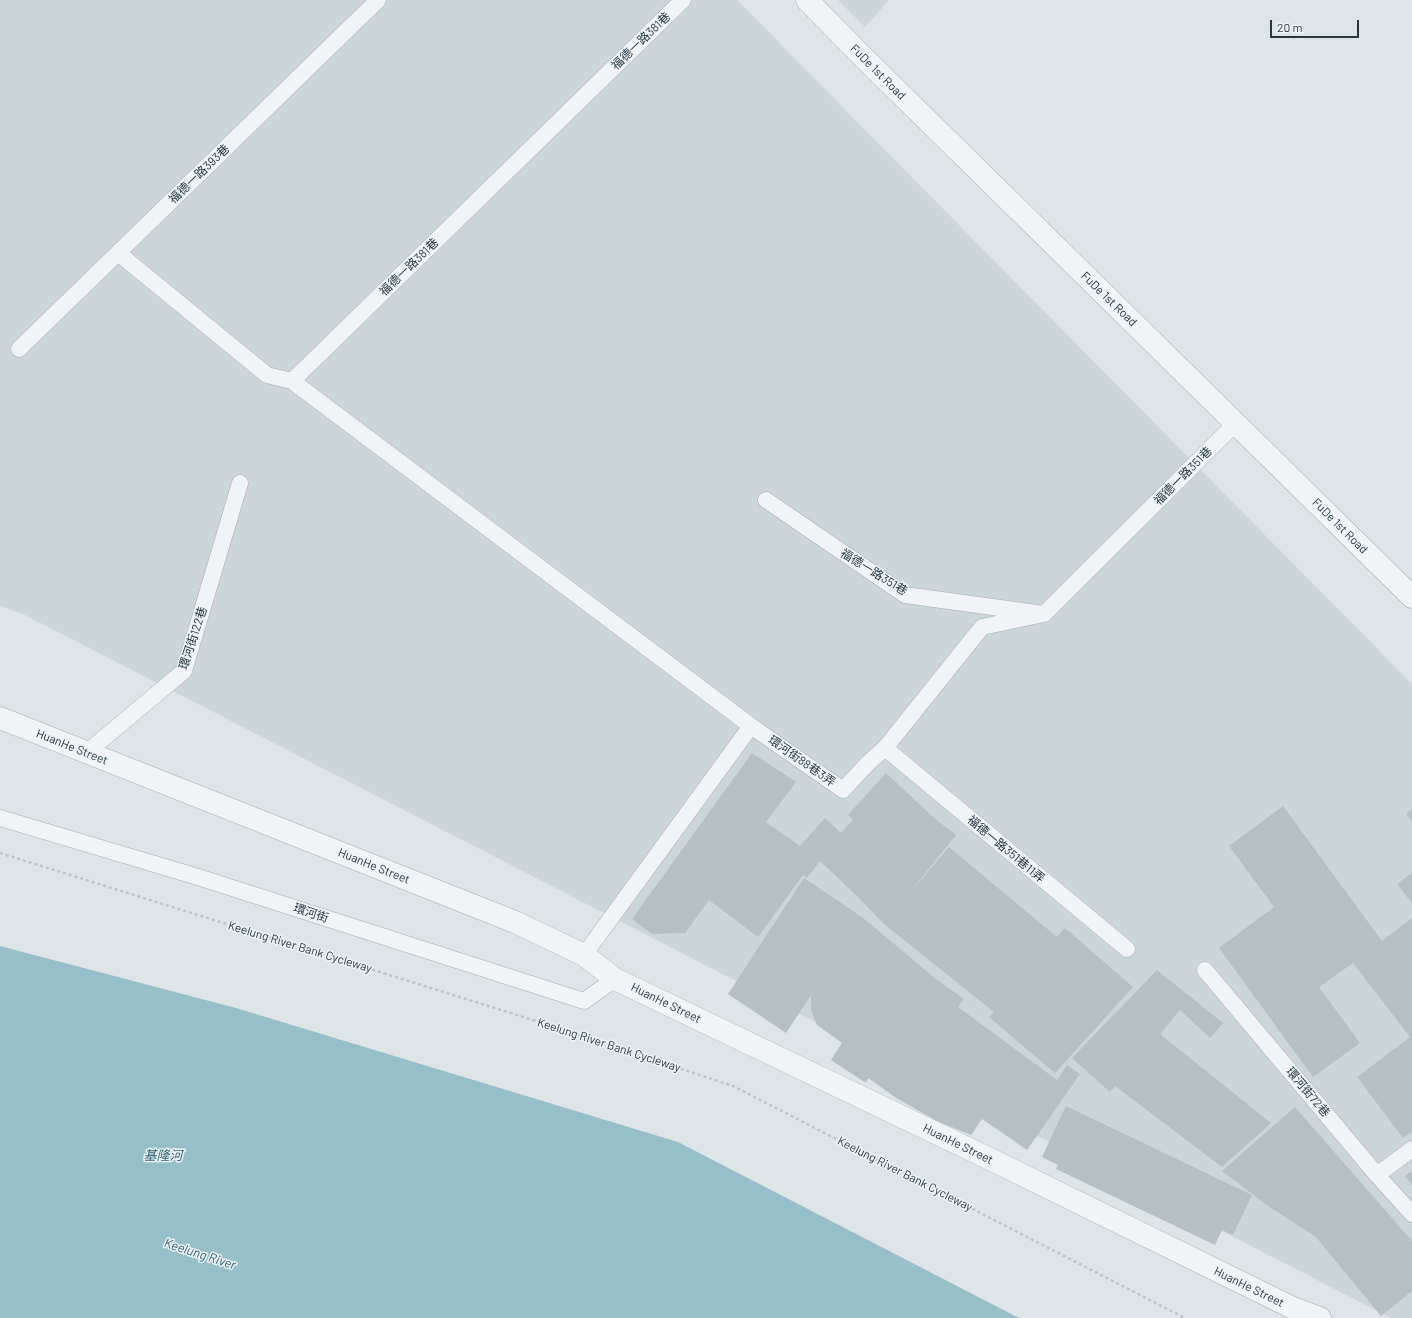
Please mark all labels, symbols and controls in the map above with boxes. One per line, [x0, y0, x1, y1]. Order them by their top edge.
street label: 福德一路381巷 [609, 9, 673, 73]
scale bar [1272, 12, 1361, 38]
text: 20 m [1277, 20, 1303, 34]
street label: FuDe 1st Road [847, 41, 909, 103]
street label: 福德一路393巷 [166, 142, 232, 206]
street label: 福德一路381巷 [377, 235, 441, 299]
street label: FuDe 1st Road [1078, 269, 1140, 329]
street label: 福德一路351巷 [1151, 444, 1215, 508]
street label: FuDe 1st Road [1309, 495, 1371, 557]
street label: 福德一路351巷 [838, 546, 910, 598]
street label: 環河街122巷 [176, 605, 210, 671]
street label: HuanHe Street [34, 726, 110, 768]
street label: 環河街88巷3弄 [766, 733, 838, 789]
street label: 福德一路351巷11弄 [964, 812, 1048, 886]
street label: HuanHe Street [336, 845, 412, 887]
street label: 環河街 [292, 901, 330, 925]
street label: Keelung River Bank Cycleway [226, 918, 374, 976]
street label: HuanHe Street [629, 980, 703, 1026]
street label: Keelung River Bank Cycleway [535, 1015, 683, 1075]
street label: 環河街72巷 [1283, 1064, 1333, 1120]
street label: HuanHe Street [921, 1121, 995, 1167]
street label: Keelung River Bank Cycleway [835, 1134, 975, 1214]
water label: 基隆河 [144, 1148, 182, 1164]
water label: Keelung River [162, 1235, 238, 1273]
street label: HuanHe Street [1212, 1264, 1286, 1310]

